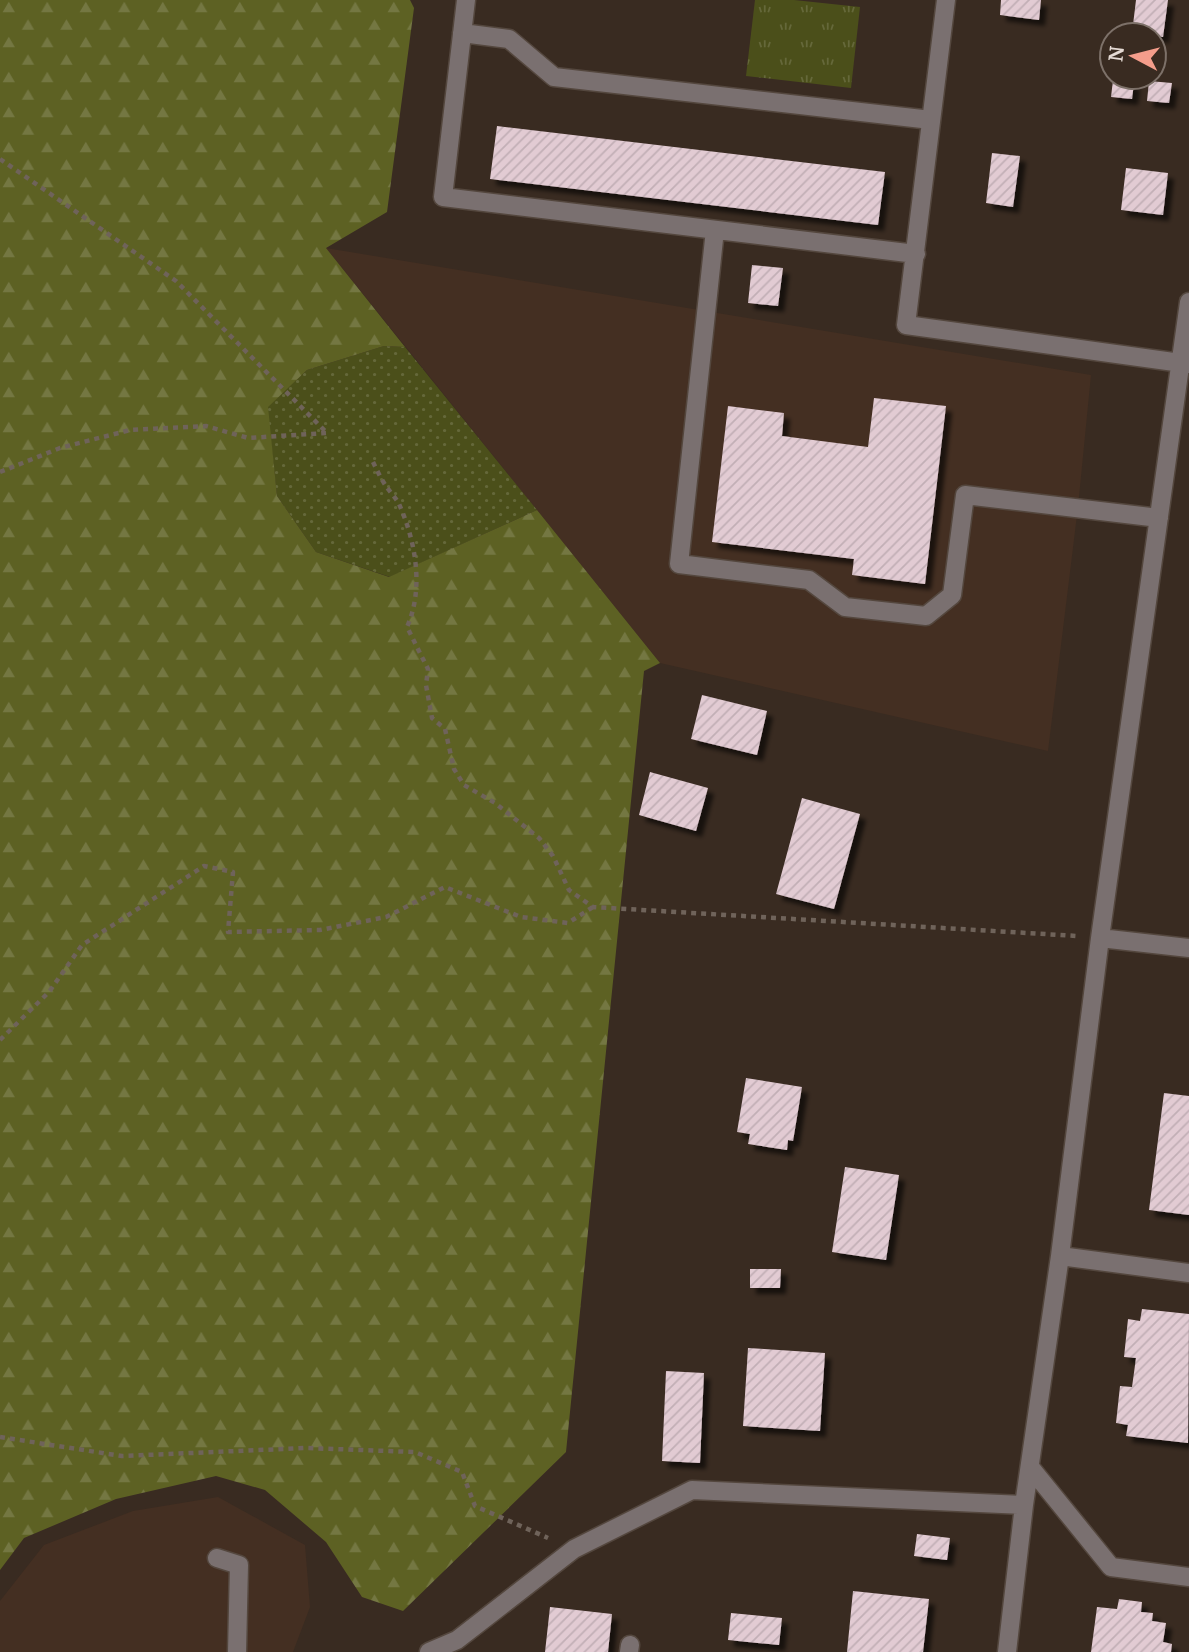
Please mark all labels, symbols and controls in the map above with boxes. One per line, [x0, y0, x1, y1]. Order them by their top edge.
north arrow [1098, 21, 1168, 91]
text: N [1103, 45, 1129, 63]

